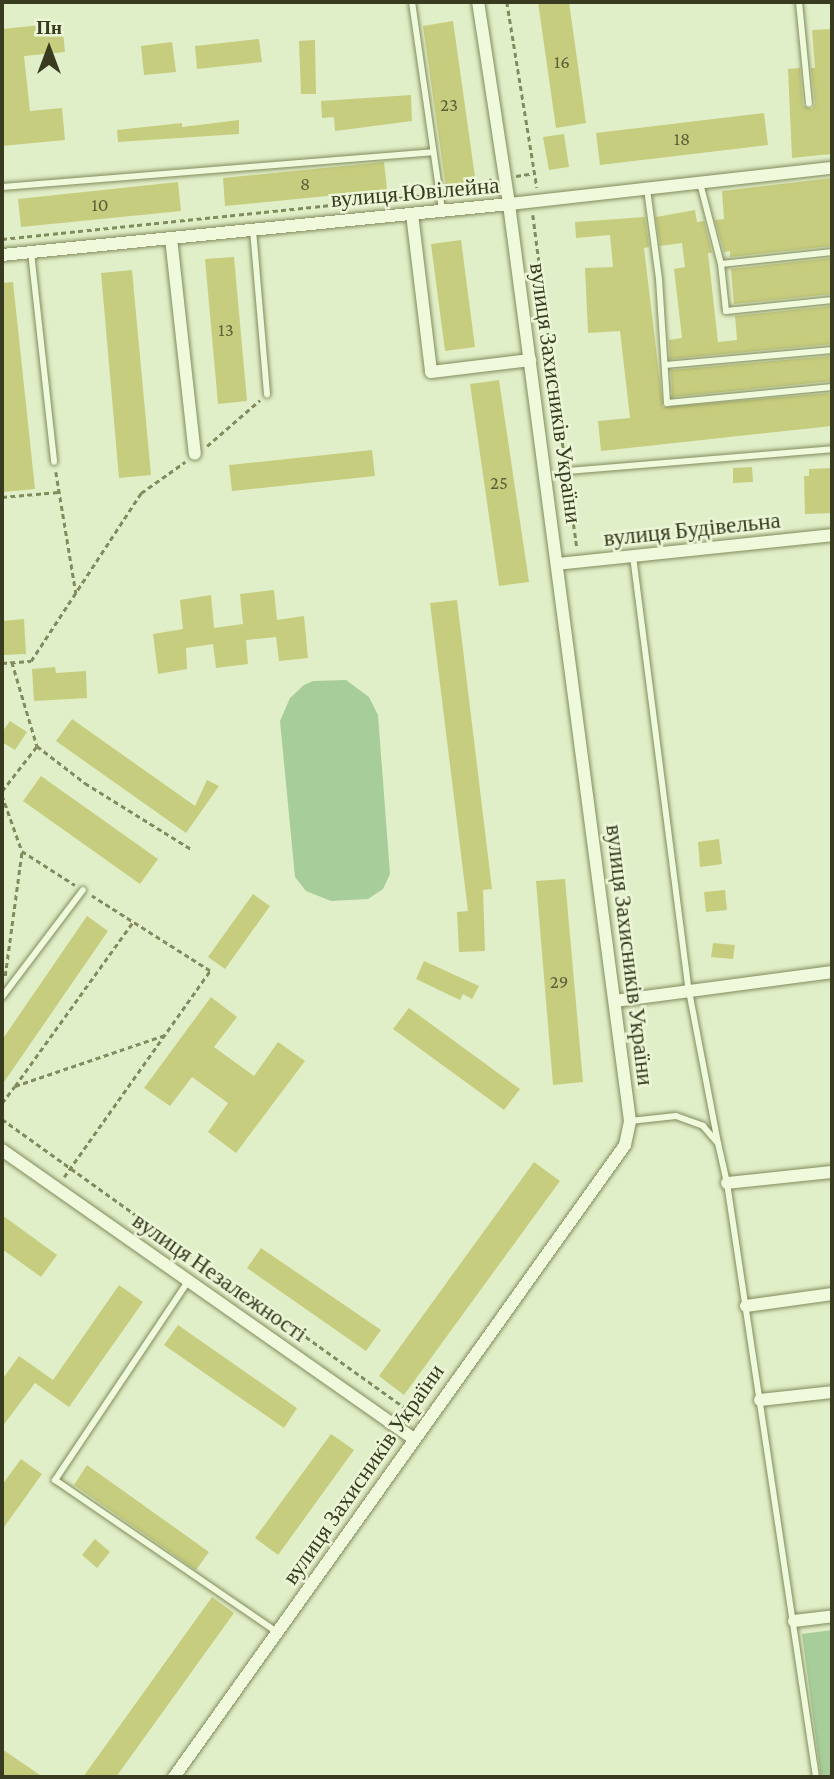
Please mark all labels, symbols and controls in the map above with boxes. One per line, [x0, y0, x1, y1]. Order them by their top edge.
north arrow [14, 14, 84, 84]
text: Пн [36, 17, 62, 38]
house number: 16 [554, 51, 570, 73]
house number: 23 [440, 94, 458, 116]
house number: 18 [674, 128, 690, 150]
street label: вулиця Ювілейна [330, 171, 500, 213]
house number: 8 [300, 173, 310, 195]
house number: 10 [91, 194, 109, 216]
street label: вулиця Захисників України [524, 261, 588, 525]
house number: 13 [218, 319, 234, 341]
house number: 25 [490, 472, 508, 494]
street label: вулиця Будівельна [602, 506, 782, 552]
street label: вулиця Захисників України [600, 823, 660, 1087]
house number: 29 [550, 971, 568, 993]
street label: вулиця Незалежності [127, 1206, 313, 1348]
street label: вулиця Захисників України [276, 1358, 450, 1590]

